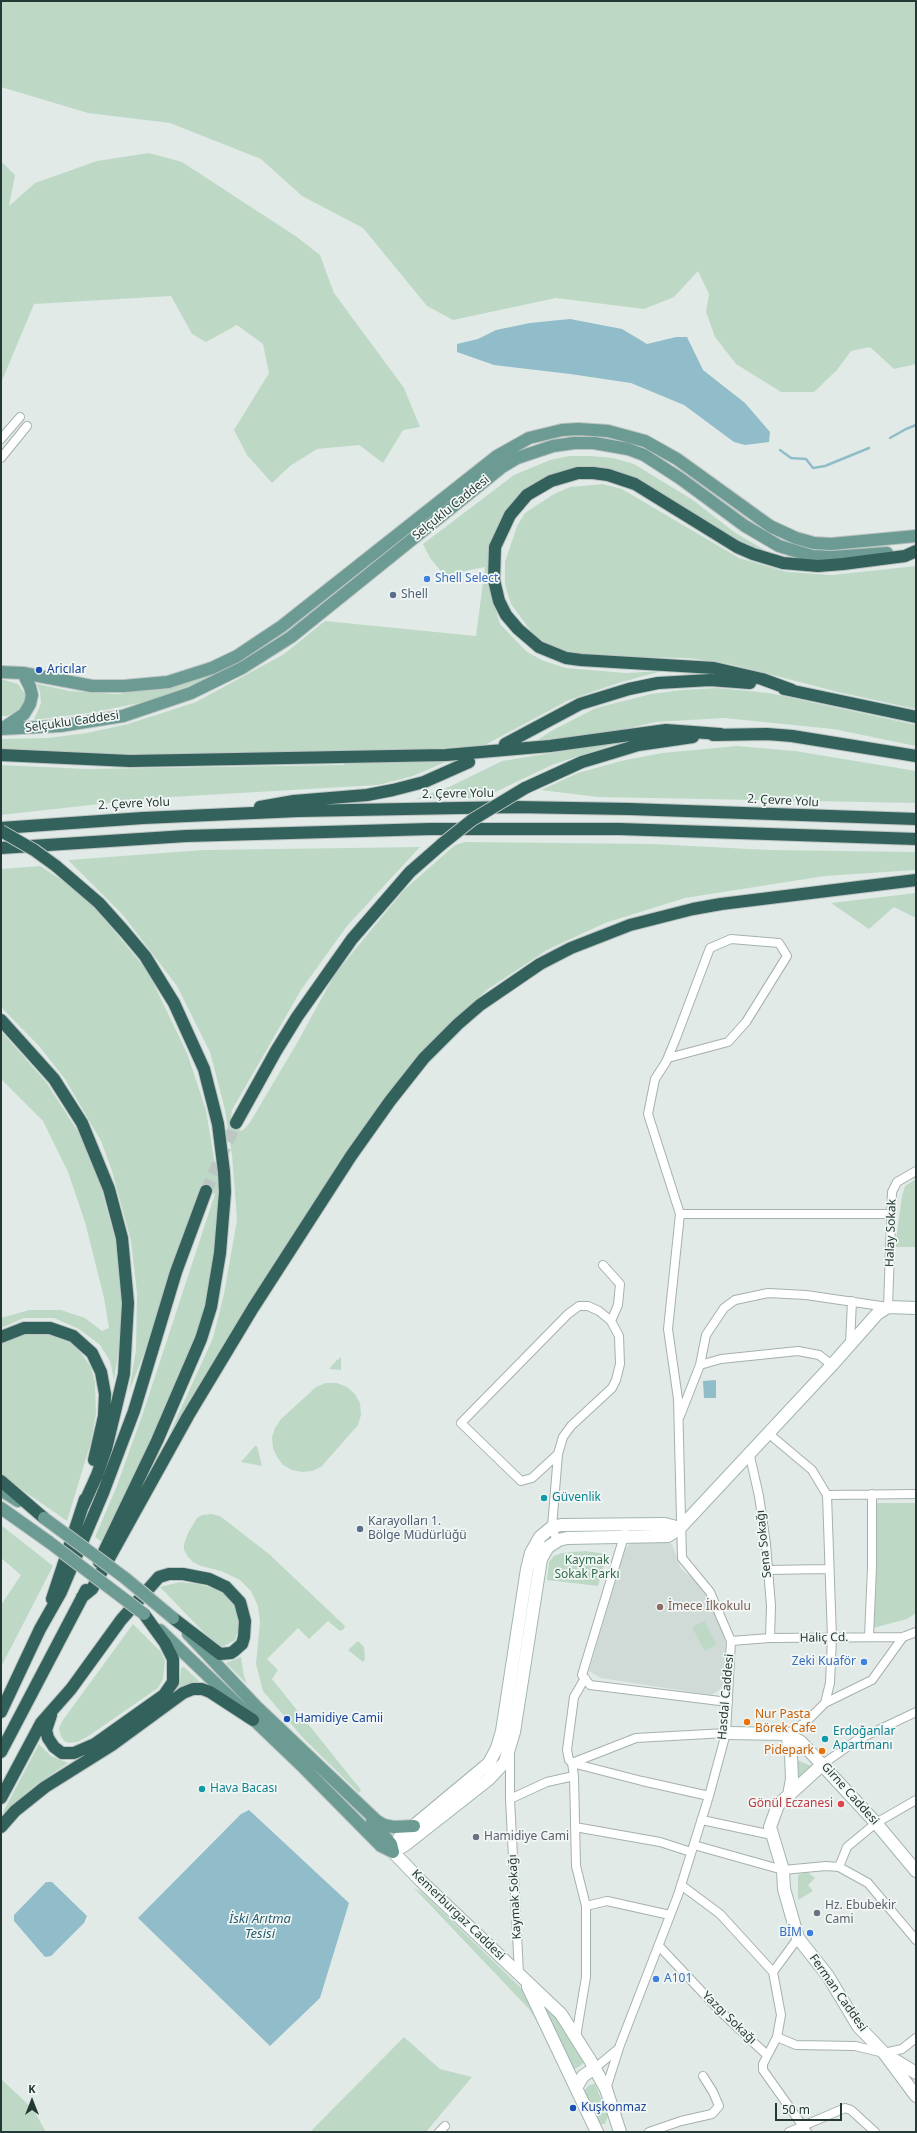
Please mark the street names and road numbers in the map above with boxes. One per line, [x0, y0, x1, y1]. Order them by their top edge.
street label: Selçuklu Caddesi [410, 473, 492, 543]
street label: Selçuklu Caddesi [24, 708, 120, 736]
street label: 2. Çevre Yolu [422, 786, 494, 802]
street label: 2. Çevre Yolu [747, 792, 819, 810]
street label: 2. Çevre Yolu [98, 795, 170, 813]
street label: Halay Sokak [883, 1199, 899, 1267]
street label: Sena Sokağı [753, 1509, 775, 1579]
street label: Haliç Cd. [799, 1630, 849, 1646]
street label: Hasdal Caddesi [715, 1653, 737, 1741]
street label: Girne Caddesi [818, 1760, 882, 1828]
street label: Kaymak Sokağı [506, 1854, 524, 1940]
street label: Kemerburgaz Caddesi [408, 1867, 508, 1963]
street label: Ferman Caddesi [806, 1952, 870, 2034]
street label: Yazgı Sokağı [699, 1989, 759, 2047]

